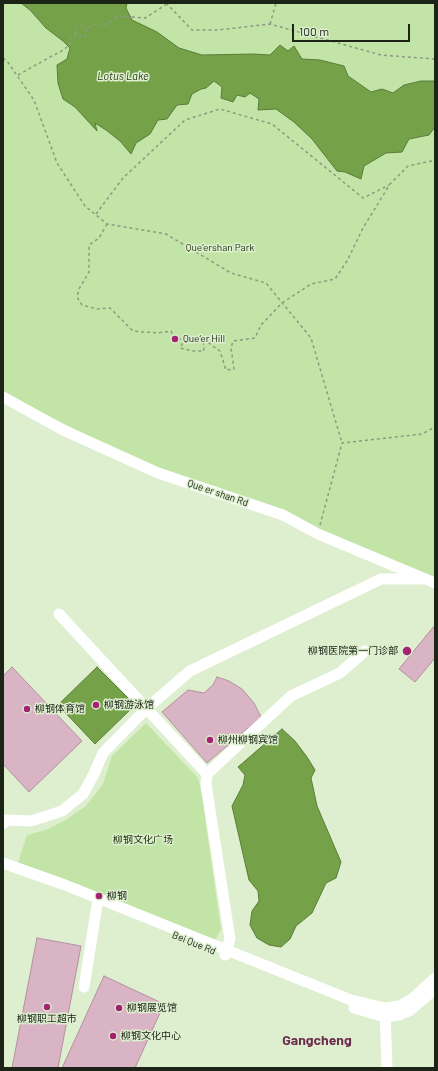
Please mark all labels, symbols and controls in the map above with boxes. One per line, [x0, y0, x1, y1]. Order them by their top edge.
scale bar [294, 16, 412, 42]
text: 100 m [299, 24, 329, 38]
water label: Lotus Lake [97, 69, 149, 83]
park label: Que‘ershan Park [186, 242, 254, 254]
place label: Que‘er Hill [183, 333, 225, 345]
marker: Que‘er Hill [170, 334, 180, 344]
street label: Que er shan Rd [186, 477, 250, 509]
place label: 柳钢医院第一门诊部 [308, 645, 398, 657]
marker: 柳钢医院第一门诊部 [401, 645, 413, 657]
place label: 柳钢游泳馆 [104, 699, 154, 711]
marker: 柳钢游泳馆 [91, 700, 101, 710]
place label: 柳钢体育馆 [35, 703, 85, 715]
marker: 柳钢体育馆 [22, 704, 32, 714]
place label: 柳州柳钢宾馆 [218, 734, 278, 746]
marker: 柳州柳钢宾馆 [205, 735, 215, 745]
park label: 柳钢文化广场 [113, 834, 173, 846]
place label: 柳钢 [107, 890, 127, 902]
marker: 柳钢 [94, 891, 104, 901]
street label: Bei Que Rd [170, 929, 218, 957]
marker: 柳钢职工超市 [42, 1002, 52, 1012]
place label: 柳钢展览馆 [127, 1002, 177, 1014]
marker: 柳钢展览馆 [114, 1003, 124, 1013]
place label: 柳钢职工超市 [17, 1013, 77, 1025]
place label: 柳钢文化中心 [121, 1030, 181, 1042]
marker: 柳钢文化中心 [108, 1031, 118, 1041]
district label: Gangcheng [282, 1032, 352, 1048]

